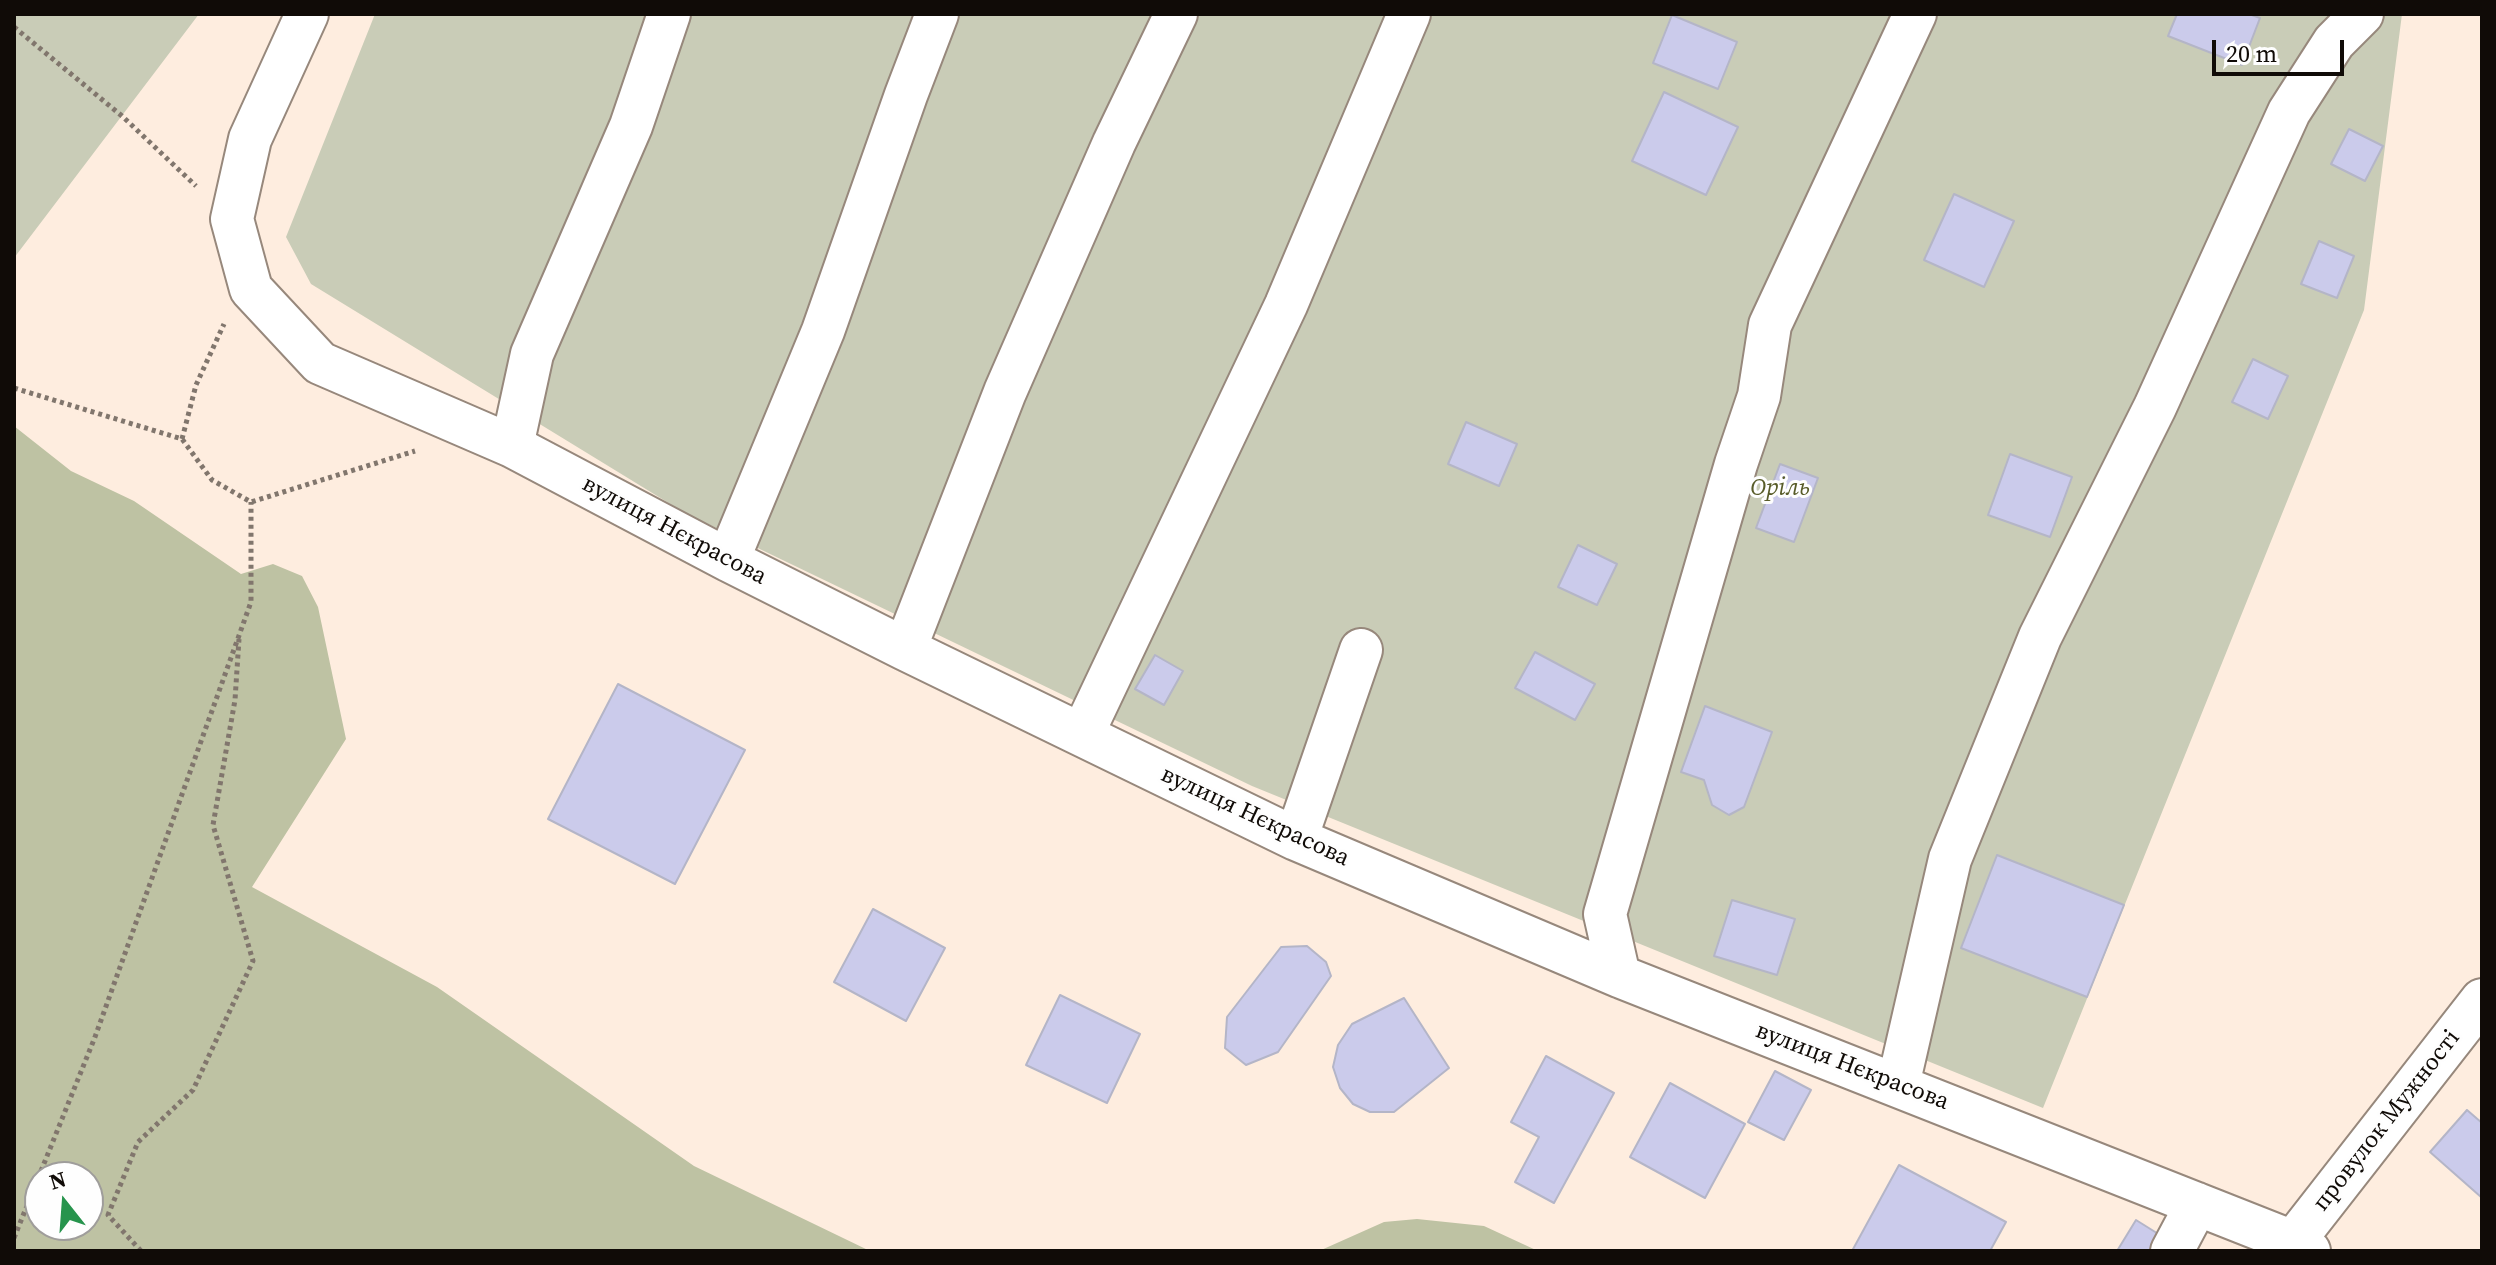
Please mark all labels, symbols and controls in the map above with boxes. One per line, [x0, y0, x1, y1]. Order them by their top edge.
scale bar [2216, 24, 2348, 74]
text: 20 m [2226, 37, 2277, 70]
street label: вулиця Нєкрасова [577, 470, 771, 592]
park label: Оріль [1750, 475, 1810, 503]
street label: вулиця Нєкрасова [1156, 761, 1354, 873]
street label: вулиця Нєкрасова [1751, 1017, 1953, 1117]
street label: провулок Мужності [2307, 1025, 2467, 1217]
north arrow [24, 1161, 104, 1241]
text: N [46, 1163, 70, 1197]

